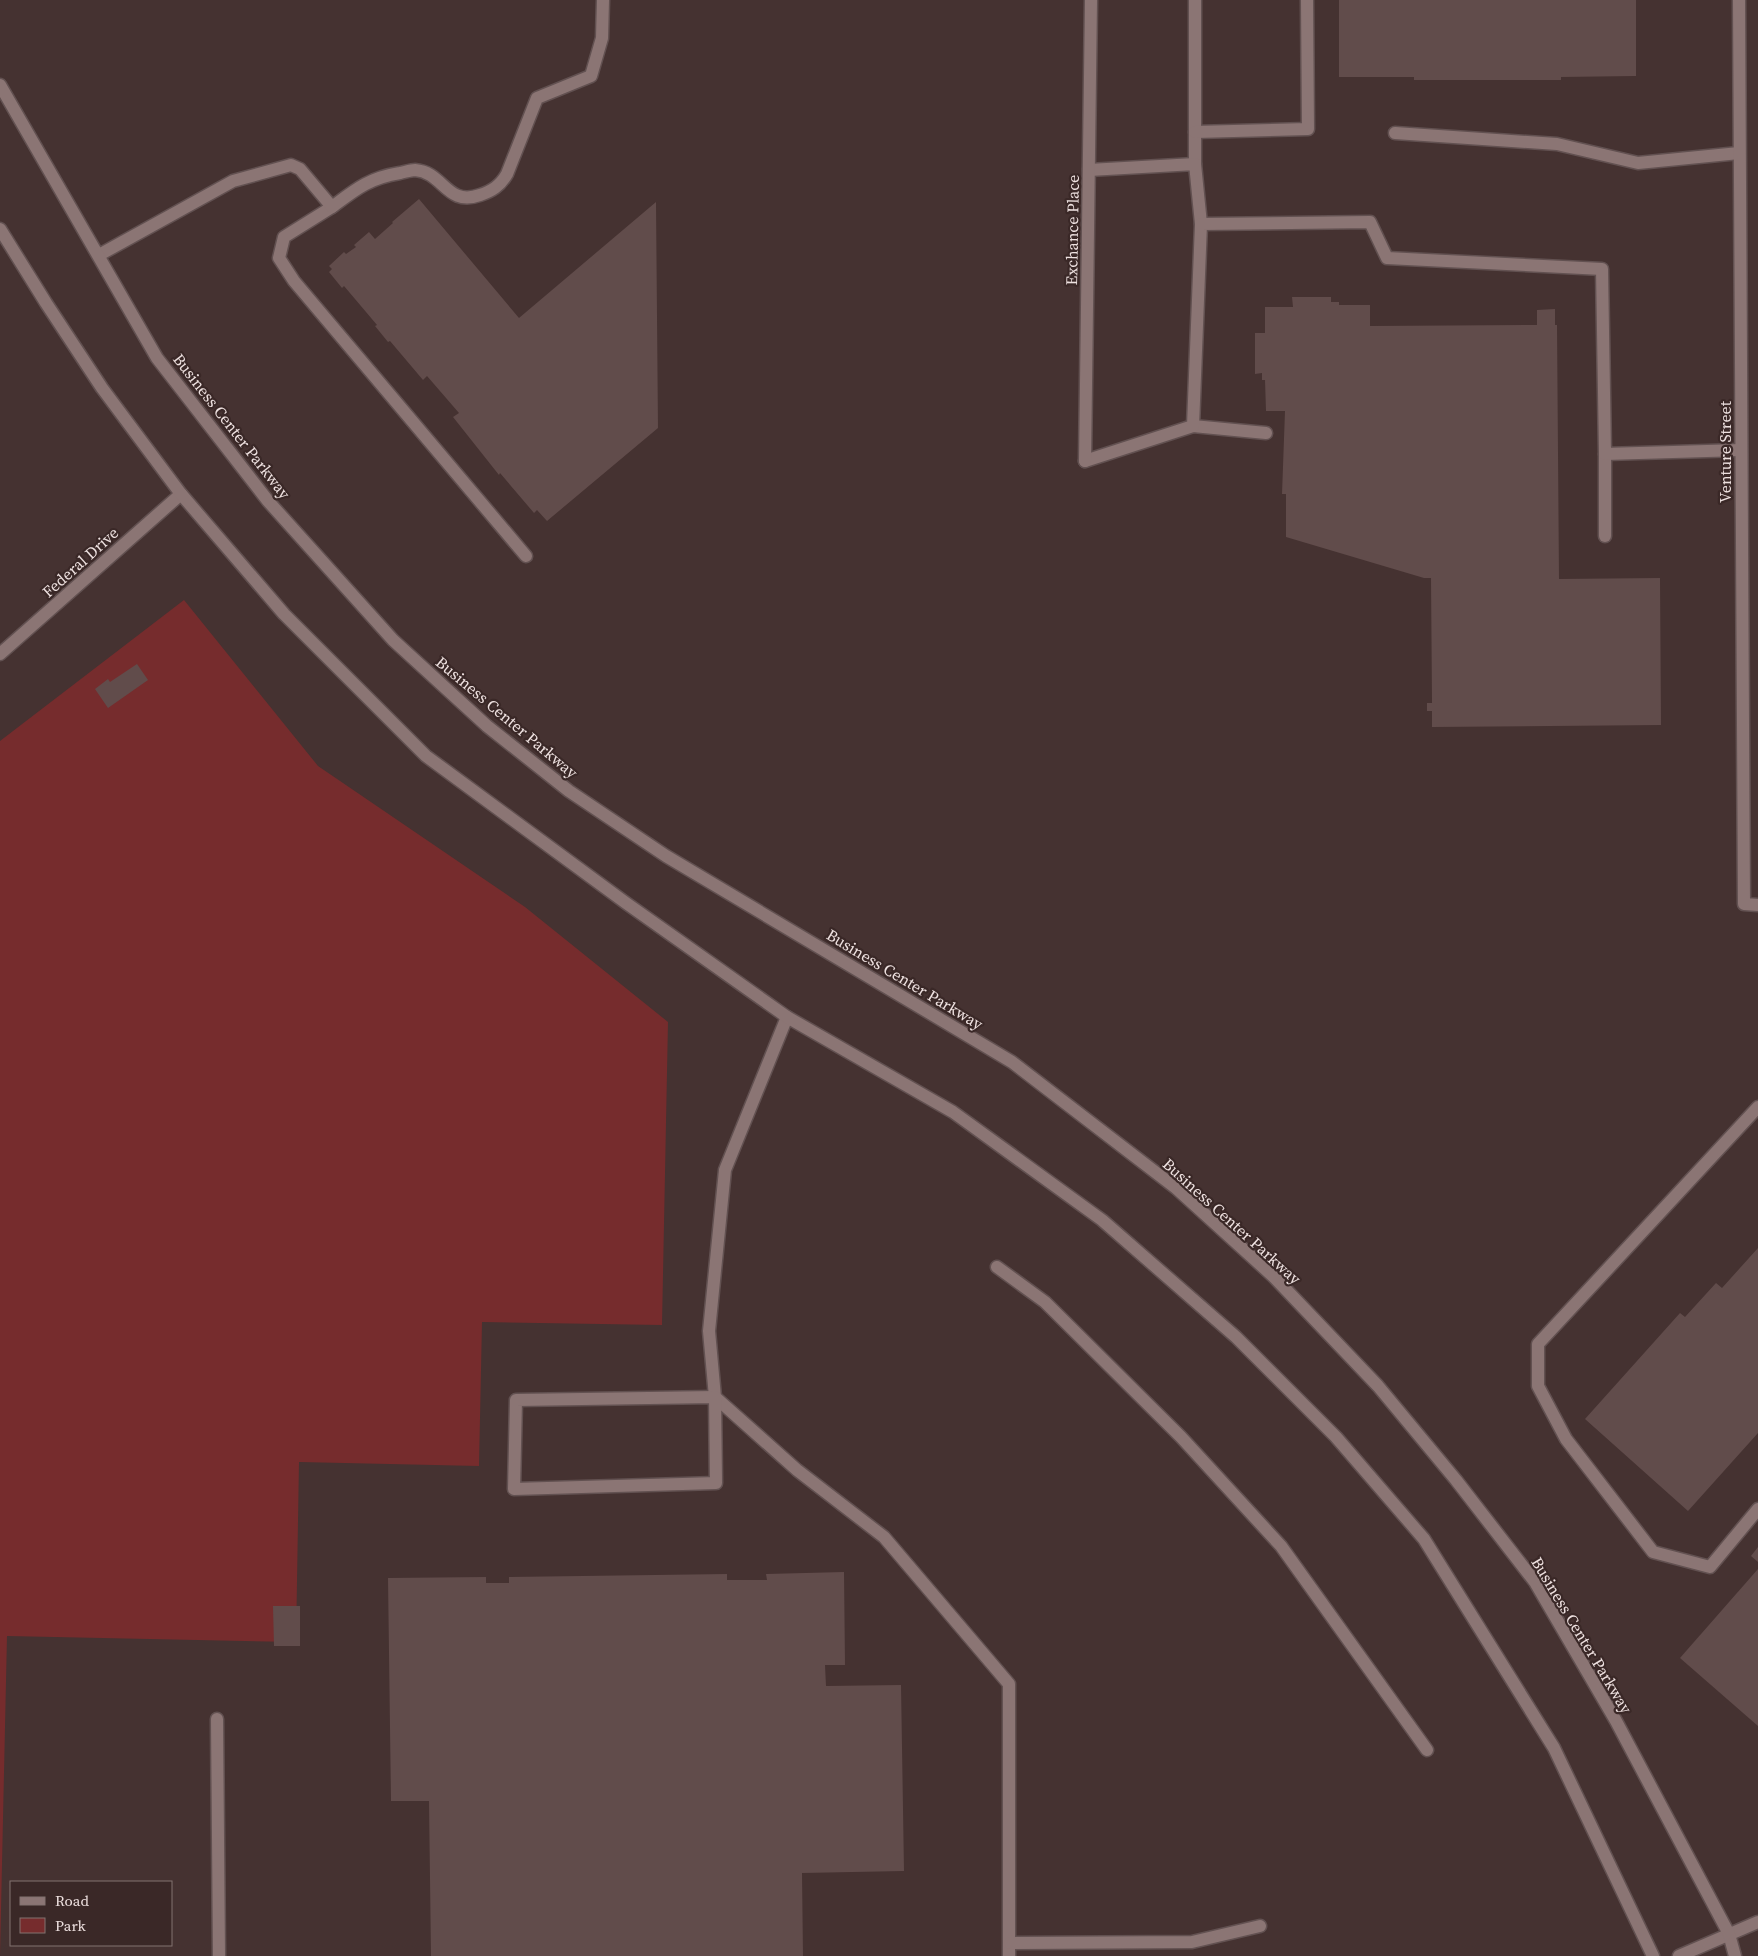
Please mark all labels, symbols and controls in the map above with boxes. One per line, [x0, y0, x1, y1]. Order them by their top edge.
street label: Exchance Place [1060, 175, 1084, 285]
street label: Business Center Parkway [168, 349, 296, 504]
street label: Venture Street [1714, 400, 1736, 503]
street label: Federal Drive [37, 522, 123, 602]
street label: Business Center Parkway [431, 651, 583, 783]
street label: Business Center Parkway [823, 923, 988, 1035]
street label: Business Center Parkway [1158, 1153, 1306, 1290]
street label: Business Center Parkway [1526, 1553, 1638, 1718]
legend [10, 1881, 172, 1946]
text: Road [55, 1890, 89, 1911]
text: Park [55, 1915, 87, 1936]

